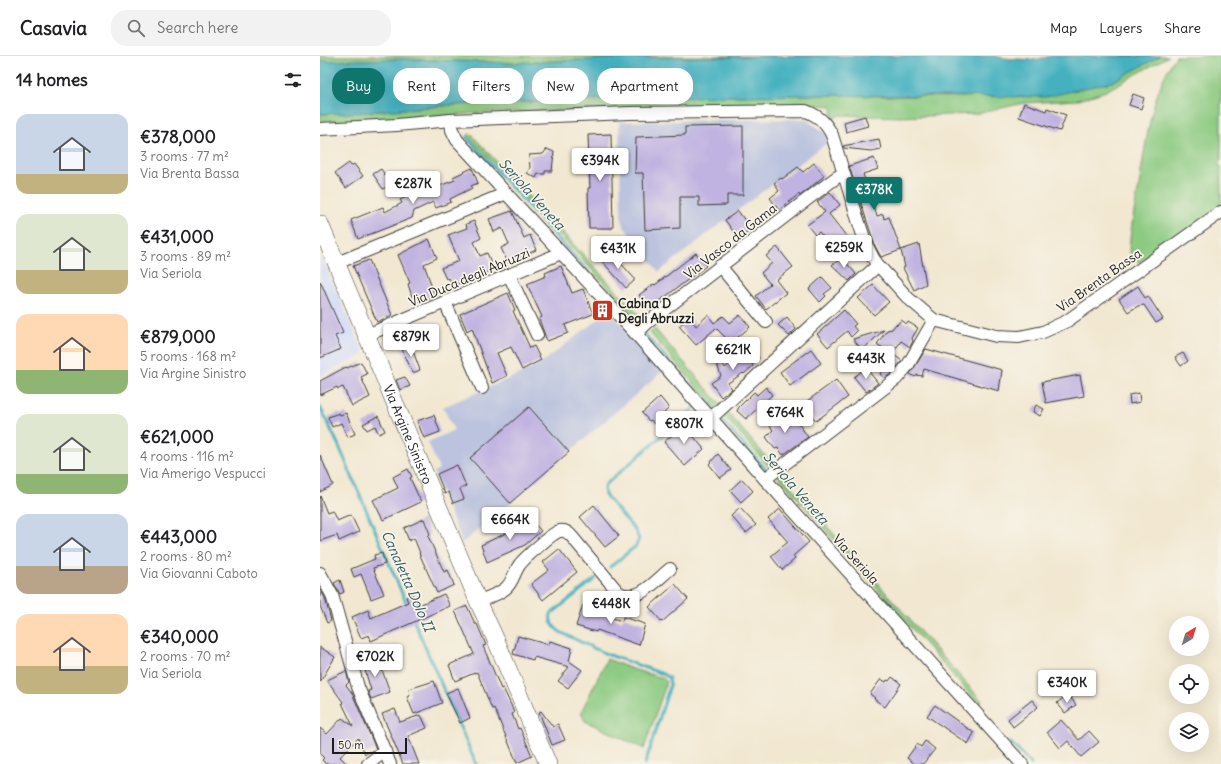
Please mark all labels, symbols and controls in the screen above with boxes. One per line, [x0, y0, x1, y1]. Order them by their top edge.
search box [111, 10, 391, 46]
text: Casavia [20, 16, 87, 40]
icon: search [125, 17, 147, 39]
text: Search here [157, 18, 238, 37]
text: Map [1050, 19, 1077, 37]
text: Layers [1099, 19, 1142, 37]
text: Share [1164, 19, 1201, 37]
chip: Buy [332, 68, 385, 104]
chip: Rent [393, 68, 450, 104]
chip: Filters [458, 68, 524, 104]
chip: New [532, 68, 589, 104]
chip: Apartment [597, 68, 693, 104]
text: 14 homes [16, 69, 88, 91]
icon: filters [282, 69, 304, 91]
text: €378,000 [140, 126, 216, 148]
icon: home [48, 130, 96, 178]
text: 3 rooms · 77 m² [140, 148, 229, 165]
pin: €394K [572, 148, 628, 182]
text: €394K [581, 152, 619, 169]
water label: Seriola Veneta [495, 154, 570, 234]
text: Via Brenta Bassa [140, 165, 240, 182]
pin: €287K [385, 171, 441, 205]
text: €287K [394, 175, 432, 192]
pin: €378K [846, 177, 902, 211]
text: €378K [855, 181, 893, 198]
street label: Via Vasco da Gama [680, 200, 780, 283]
text: €431,000 [140, 226, 214, 248]
icon: home [48, 230, 96, 278]
pin: €259K [816, 235, 872, 269]
pin: €431K [590, 236, 646, 270]
text: €259K [825, 239, 863, 256]
text: €431K [600, 240, 636, 257]
street label: Via Duca degli Abruzzi [406, 244, 532, 311]
street label: Via Brenta Bassa [1054, 245, 1145, 316]
text: 3 rooms · 89 m² [140, 248, 231, 265]
text: Via Seriola [140, 265, 202, 282]
place label: Cabina D Degli Abruzzi [618, 295, 694, 327]
building icon: Cabina D Degli Abruzzi [590, 297, 616, 323]
pin: €879K [383, 324, 439, 358]
text: €879,000 [140, 326, 216, 348]
text: €879K [392, 328, 430, 345]
icon: home [48, 330, 96, 378]
pin: €621K [705, 337, 761, 371]
text: €621K [715, 341, 751, 358]
pin: €443K [838, 346, 894, 380]
text: 5 rooms · 168 m² [140, 348, 236, 365]
text: €443K [847, 350, 885, 367]
text: Via Argine Sinistro [140, 365, 246, 382]
street label: Via Argine Sinistro [379, 382, 436, 487]
pin: €764K [757, 400, 813, 434]
text: €764K [766, 404, 804, 421]
pin: €807K [656, 411, 712, 445]
text: €807K [665, 415, 703, 432]
text: €621,000 [140, 426, 214, 448]
icon: home [48, 430, 96, 478]
text: 4 rooms · 116 m² [140, 448, 234, 465]
water label: Seriola Veneta [759, 448, 833, 529]
text: Via Amerigo Vespucci [140, 465, 266, 482]
pin: €664K [482, 507, 538, 541]
text: €664K [491, 511, 529, 528]
text: €443,000 [140, 526, 217, 548]
water label: Canaletta Dolo II [378, 528, 440, 637]
icon: home [48, 530, 96, 578]
street label: Via Seriola [829, 531, 883, 588]
text: 2 rooms · 80 m² [140, 548, 232, 565]
text: Via Giovanni Caboto [140, 565, 258, 582]
pin: €448K [583, 591, 639, 625]
text: €448K [592, 595, 630, 612]
north arrow [1169, 616, 1209, 656]
map controls [1169, 616, 1209, 752]
text: €340,000 [140, 626, 219, 648]
icon: home [48, 630, 96, 678]
pin: €702K [347, 644, 403, 678]
text: 2 rooms · 70 m² [140, 648, 231, 665]
text: €702K [356, 648, 394, 665]
button: locate [1169, 664, 1209, 704]
text: Via Seriola [140, 665, 202, 682]
pin: €340K [1039, 670, 1095, 704]
text: €340K [1047, 674, 1087, 691]
button: layers [1169, 712, 1209, 752]
scale bar [332, 736, 407, 755]
text: 50 m [338, 738, 364, 752]

